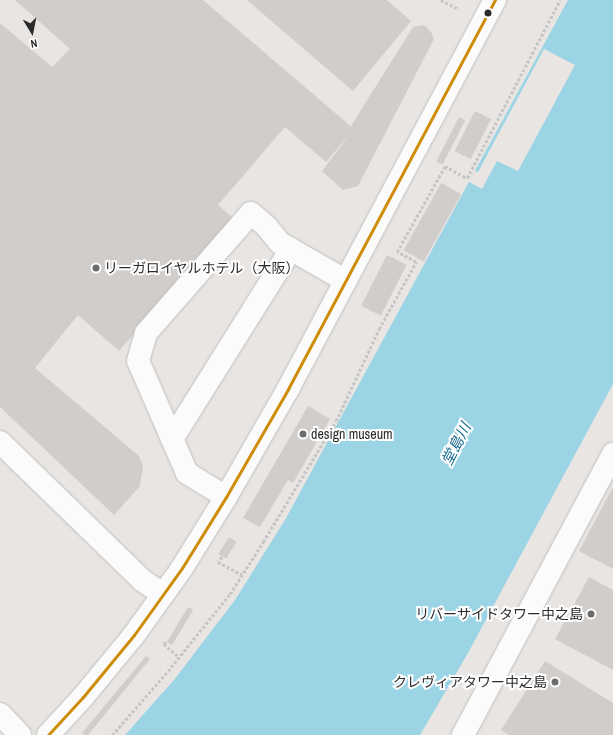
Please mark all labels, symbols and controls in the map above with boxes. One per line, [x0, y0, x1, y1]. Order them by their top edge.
unlabelled marker [483, 8, 493, 18]
north arrow [12, 12, 52, 52]
text: N [30, 36, 39, 51]
place label: リーガロイヤルホテル（大阪） [104, 260, 300, 276]
marker: リーガロイヤルホテル（大阪） [91, 263, 101, 273]
water label: 堂島川 [438, 420, 474, 468]
place label: design museum [311, 426, 393, 442]
marker: design museum [298, 429, 308, 439]
place label: リバーサイドタワー中之島 [415, 606, 583, 622]
marker: リバーサイドタワー中之島 [586, 609, 596, 619]
place label: クレヴィアタワー中之島 [393, 674, 547, 690]
marker: クレヴィアタワー中之島 [550, 677, 560, 687]

